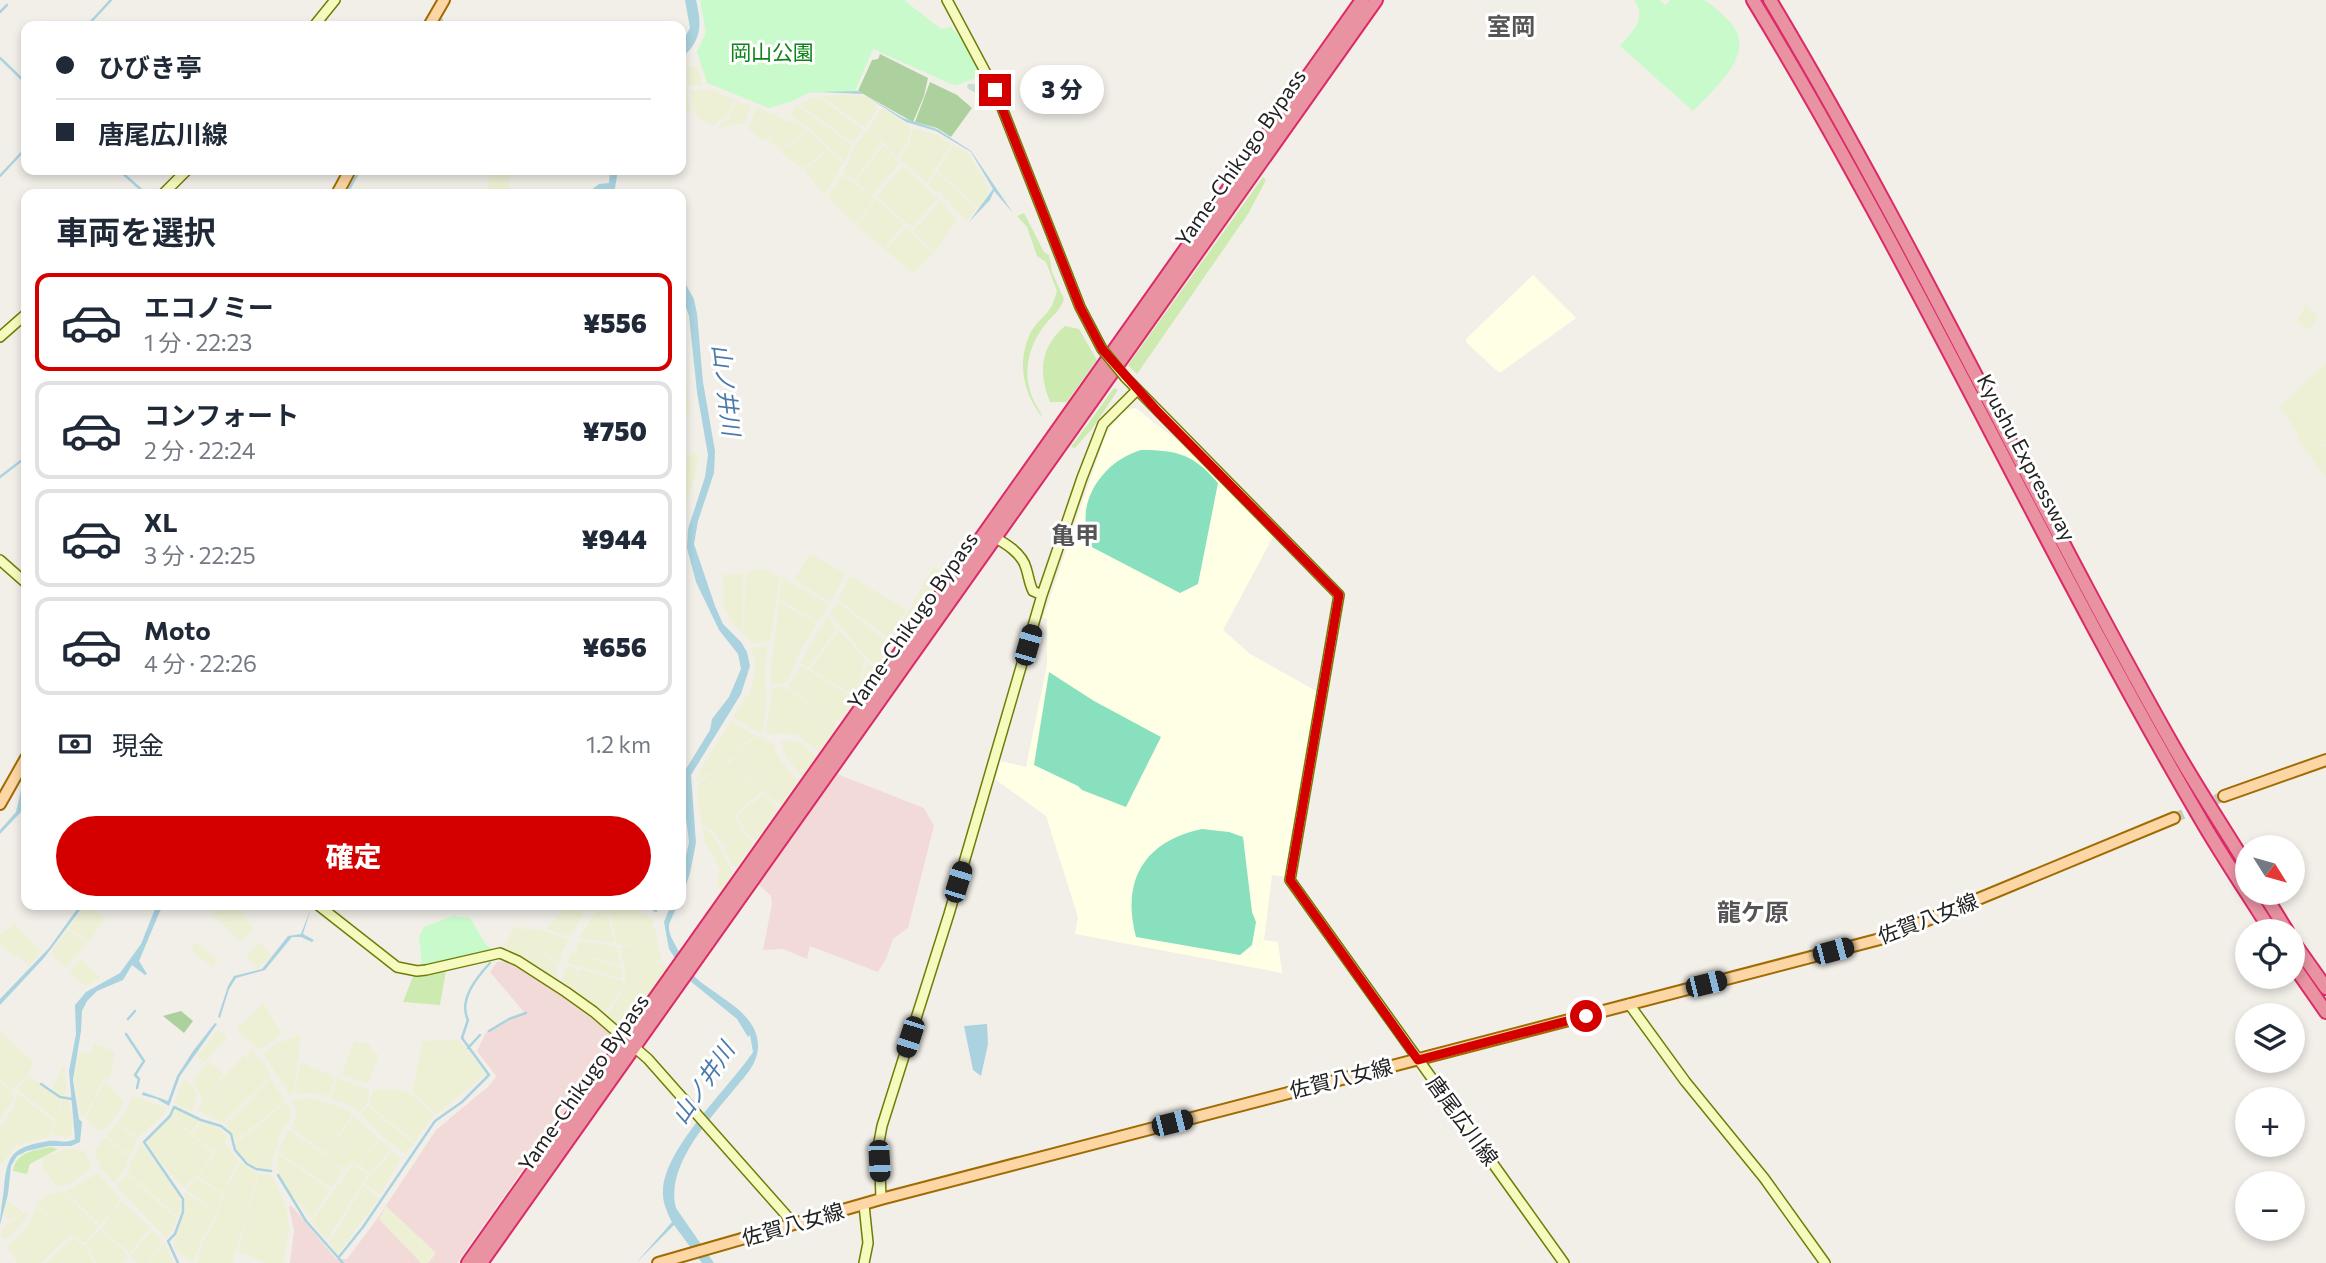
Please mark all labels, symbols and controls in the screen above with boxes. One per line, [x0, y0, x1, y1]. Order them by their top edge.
district label: 室岡 [1487, 11, 1535, 40]
park label: 岡山公園 [730, 39, 814, 64]
text: ひびき亭 [98, 51, 202, 82]
street label: Yame-Chikugo Bypass [1169, 64, 1310, 250]
callout: 3 分 [1020, 66, 1104, 114]
route end [979, 74, 1011, 106]
text: 3 分 [1042, 75, 1082, 103]
text: 唐尾広川線 [98, 118, 228, 149]
text: 車両を選択 [56, 211, 216, 251]
icon: car [60, 291, 123, 354]
text: エコノミー [144, 291, 274, 322]
text: ¥556 [583, 307, 647, 338]
text: 1 分 · 22:23 [144, 328, 252, 356]
water label: 山ノ井川 [707, 343, 747, 440]
street label: Kyushu Expressway [1973, 370, 2082, 545]
icon: car [60, 399, 123, 462]
text: コンフォート [144, 399, 299, 430]
text: ¥750 [583, 415, 647, 446]
text: 2 分 · 22:24 [144, 436, 256, 464]
text: XL [144, 506, 178, 537]
icon: car [60, 507, 123, 570]
district label: 亀甲 [1051, 520, 1099, 549]
text: ¥944 [581, 523, 647, 554]
street label: Yame-Chikugo Bypass [841, 527, 982, 713]
text: 3 分 · 22:25 [144, 541, 256, 569]
text: Moto [144, 614, 211, 645]
icon: car [60, 615, 123, 678]
car [1013, 622, 1044, 668]
text: ¥656 [582, 631, 647, 662]
text: 4 分 · 22:26 [144, 649, 257, 677]
icon: cash [56, 725, 94, 763]
text: 現金 [112, 729, 164, 760]
text: 1.2 km [586, 730, 651, 758]
button: 確定 [56, 816, 651, 896]
north arrow [2235, 835, 2305, 905]
map controls [2235, 835, 2305, 1241]
car [942, 859, 975, 905]
street label: 佐賀八女線 [1874, 887, 1981, 948]
district label: 龍ケ原 [1717, 897, 1789, 926]
button: locate [2235, 919, 2305, 989]
car [1810, 935, 1857, 967]
car [1684, 969, 1729, 999]
street label: Yame-Chikugo Bypass [512, 989, 653, 1175]
route start [1570, 1000, 1602, 1032]
button: layers [2235, 1003, 2305, 1073]
car [894, 1014, 927, 1060]
water label: 山ノ井川 [665, 1034, 741, 1128]
street label: 佐賀八女線 [1287, 1053, 1395, 1102]
street label: 唐尾広川線 [1422, 1070, 1504, 1170]
button: + [2235, 1087, 2305, 1157]
car [1150, 1108, 1195, 1138]
car [868, 1139, 891, 1183]
button: − [2235, 1171, 2305, 1241]
street label: 佐賀八女線 [739, 1197, 846, 1250]

